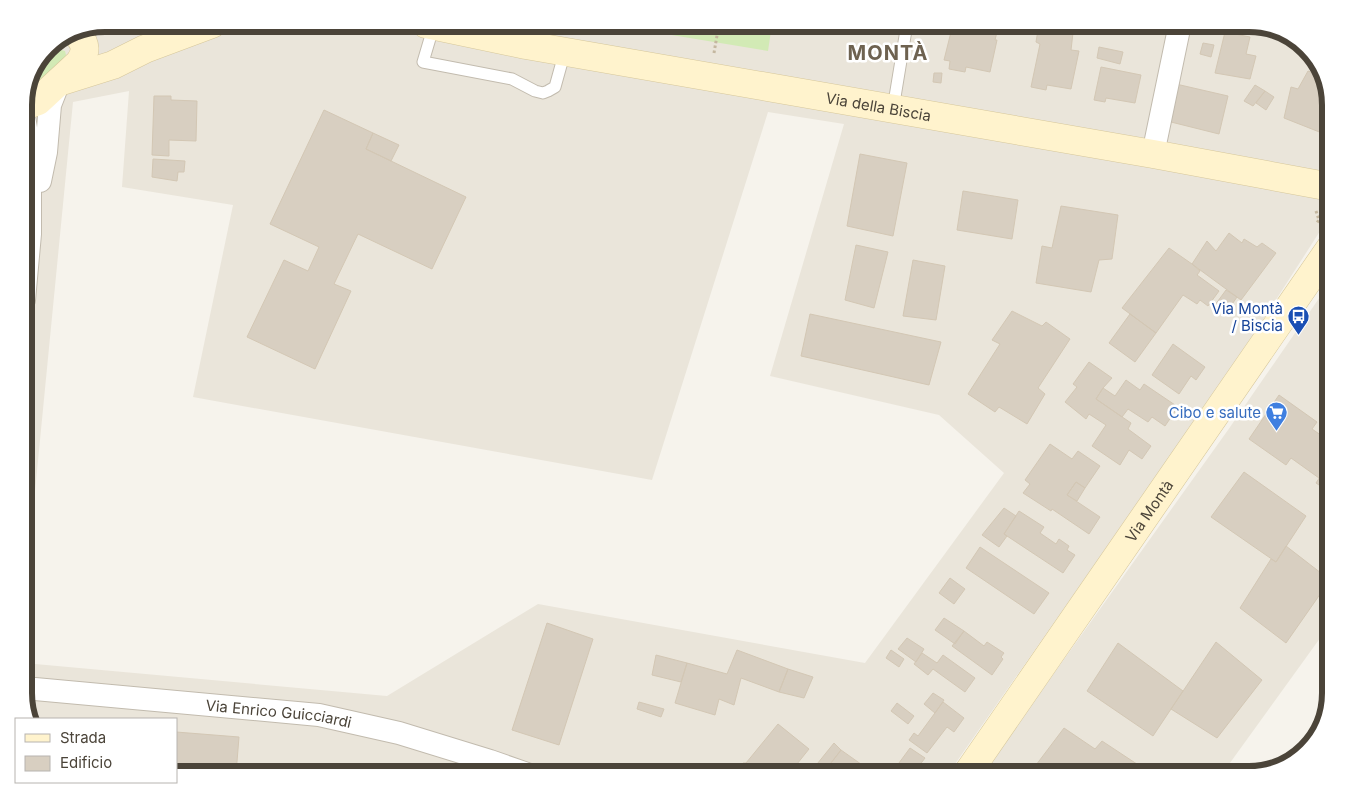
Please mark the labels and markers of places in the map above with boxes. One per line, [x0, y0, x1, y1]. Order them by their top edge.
place label: Via Montà / Biscia [1212, 299, 1283, 335]
bus stop icon: Via Montà / Biscia [1287, 305, 1311, 336]
supermarket icon: Cibo e salute [1265, 400, 1289, 431]
place label: Cibo e salute [1169, 403, 1261, 422]

